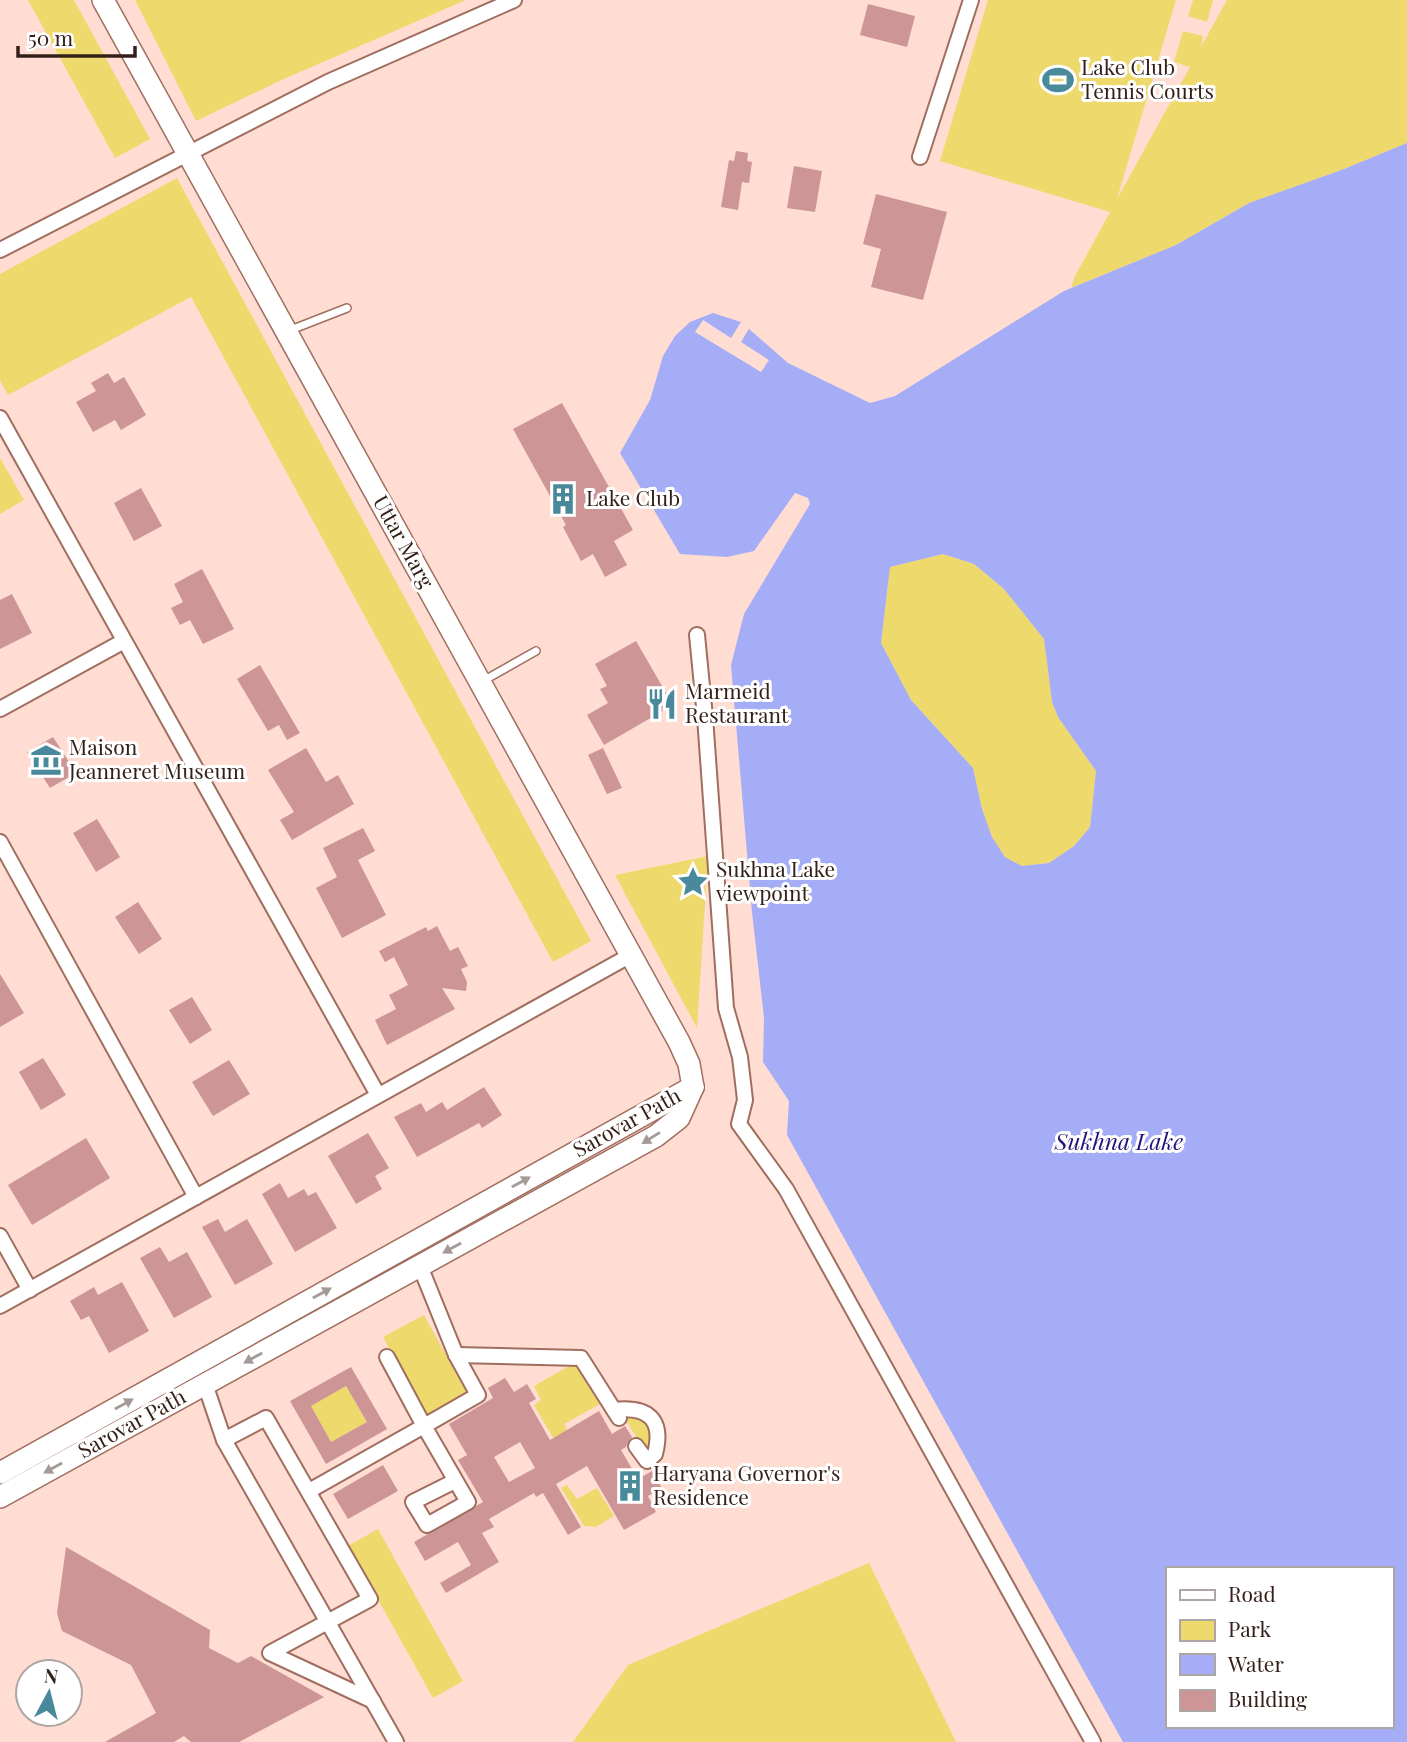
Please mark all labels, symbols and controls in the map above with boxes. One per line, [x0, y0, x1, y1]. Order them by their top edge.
scale bar [18, 14, 135, 58]
text: 50 m [28, 23, 74, 51]
place label: Lake Club Tennis Courts [1081, 52, 1214, 104]
sports icon: Lake Club Tennis Courts [1041, 63, 1075, 97]
building icon: Lake Club [546, 482, 580, 516]
place label: Lake Club [586, 483, 680, 511]
street label: Uttar Marg [368, 490, 442, 592]
place label: Marmeid Restaurant [685, 676, 789, 728]
restaurant icon: Marmeid Restaurant [645, 687, 679, 721]
place label: Maison Jeanneret Museum [68, 732, 246, 784]
museum icon: Maison Jeanneret Museum [29, 743, 63, 777]
place label: Sukhna Lake viewpoint [715, 854, 835, 906]
place icon: Sukhna Lake viewpoint [676, 865, 710, 899]
street label: Sarovar Path [567, 1080, 686, 1162]
water label: Sukhna Lake [1054, 1125, 1183, 1156]
one-way arrow [642, 1132, 661, 1145]
one-way arrow [511, 1176, 531, 1188]
one-way arrow [442, 1243, 462, 1254]
one-way arrow [313, 1287, 332, 1299]
one-way arrow [243, 1352, 262, 1364]
street label: Sarovar Path [72, 1381, 191, 1463]
one-way arrow [114, 1398, 133, 1410]
place label: Haryana Governor's Residence [653, 1458, 840, 1510]
one-way arrow [43, 1461, 63, 1473]
building icon: Haryana Governor's Residence [613, 1469, 647, 1503]
legend [1166, 1567, 1393, 1728]
text: Road [1228, 1579, 1276, 1607]
text: Park [1228, 1614, 1272, 1642]
text: Water [1227, 1649, 1284, 1677]
north arrow [14, 1658, 84, 1728]
text: N [43, 1661, 60, 1689]
text: Building [1228, 1684, 1307, 1712]

